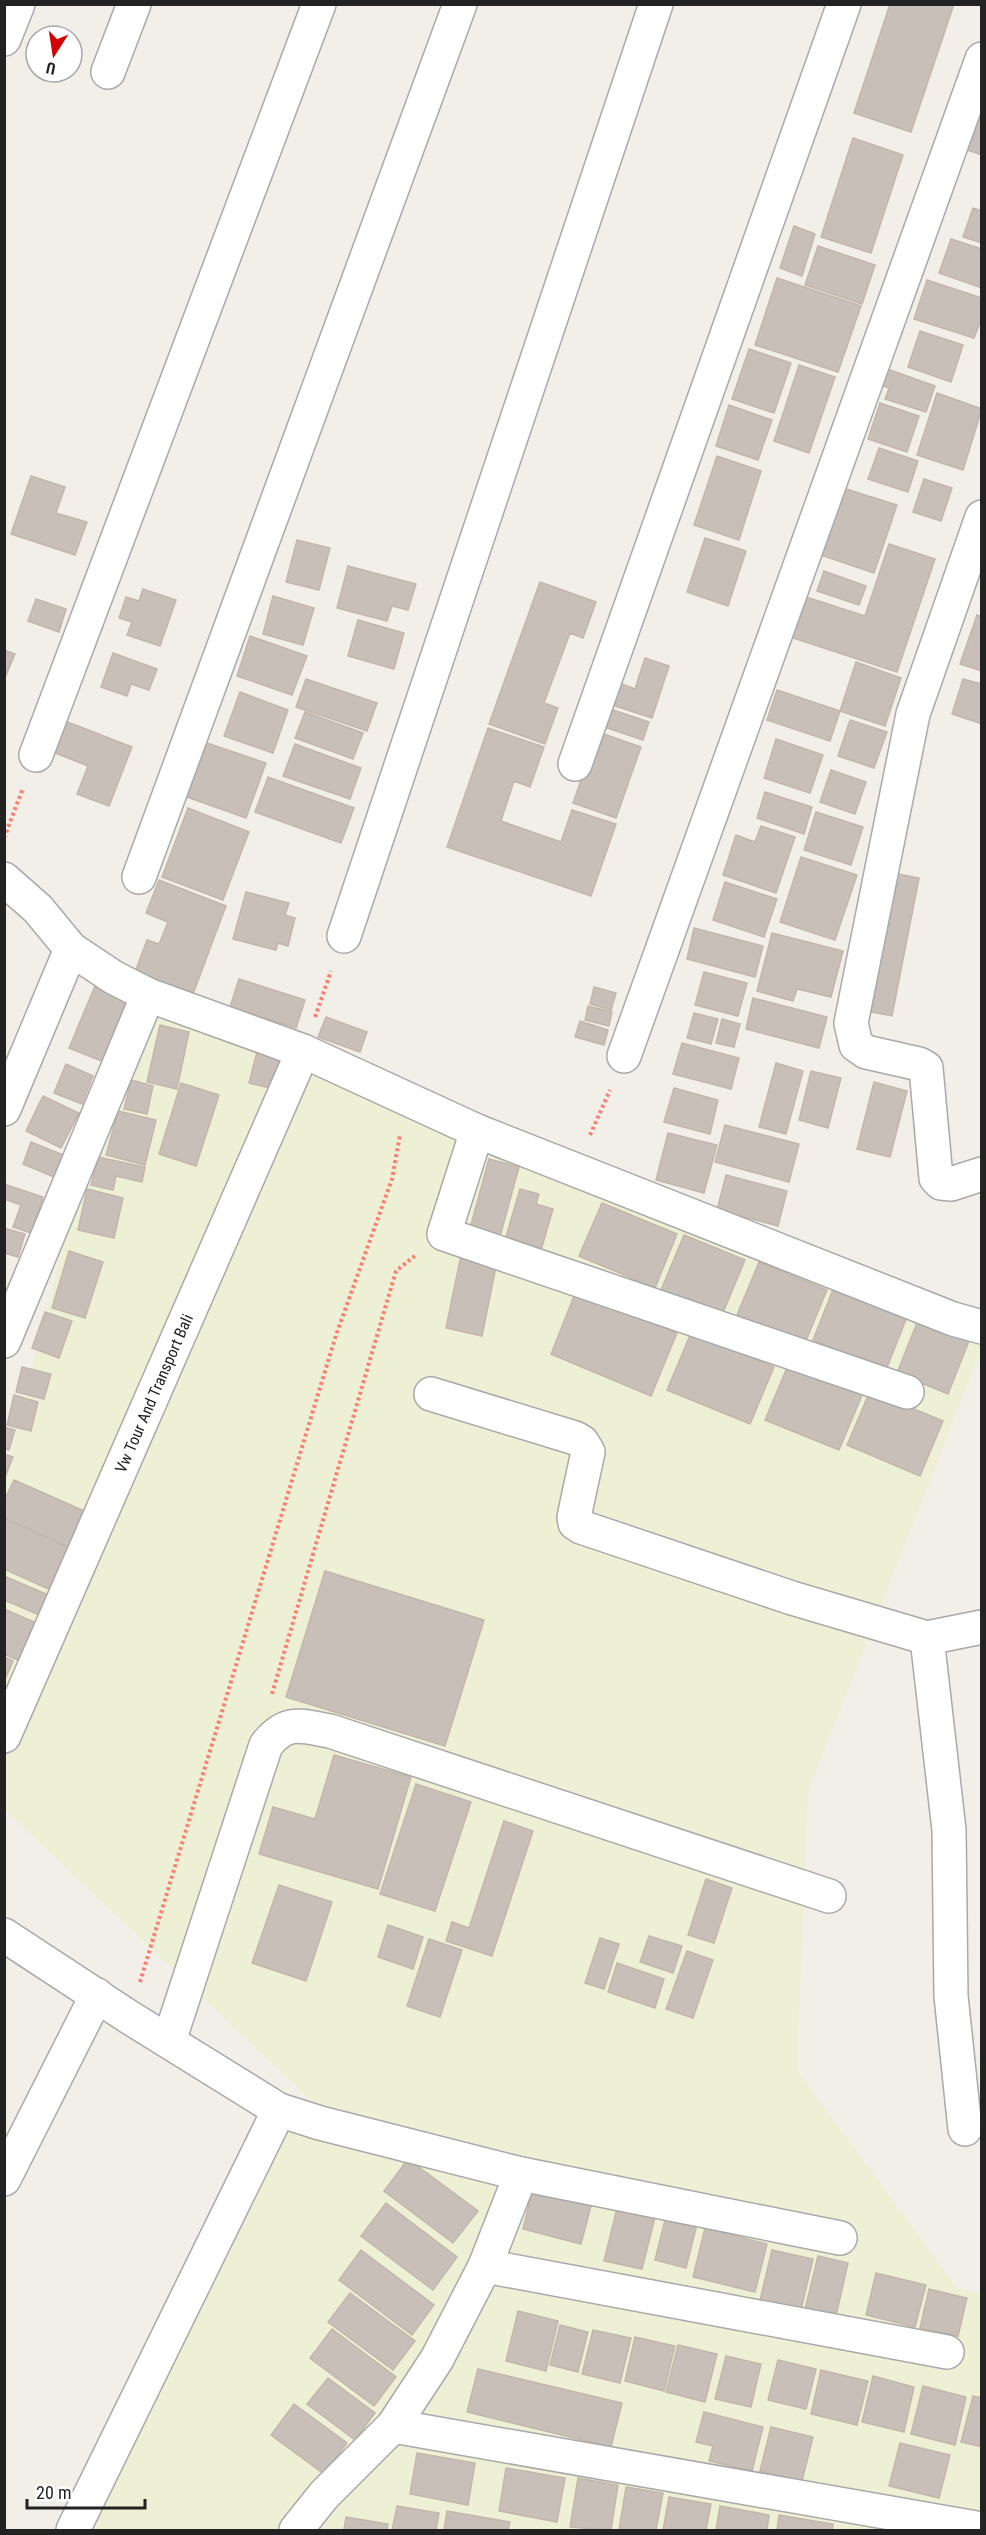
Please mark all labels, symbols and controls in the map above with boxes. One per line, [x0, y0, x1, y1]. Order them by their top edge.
north arrow [24, 24, 84, 84]
text: U [45, 58, 57, 78]
street label: Vw Tour And Transport Bali [111, 1311, 197, 1476]
scale bar [27, 2472, 146, 2510]
text: 20 m [36, 2482, 71, 2503]

